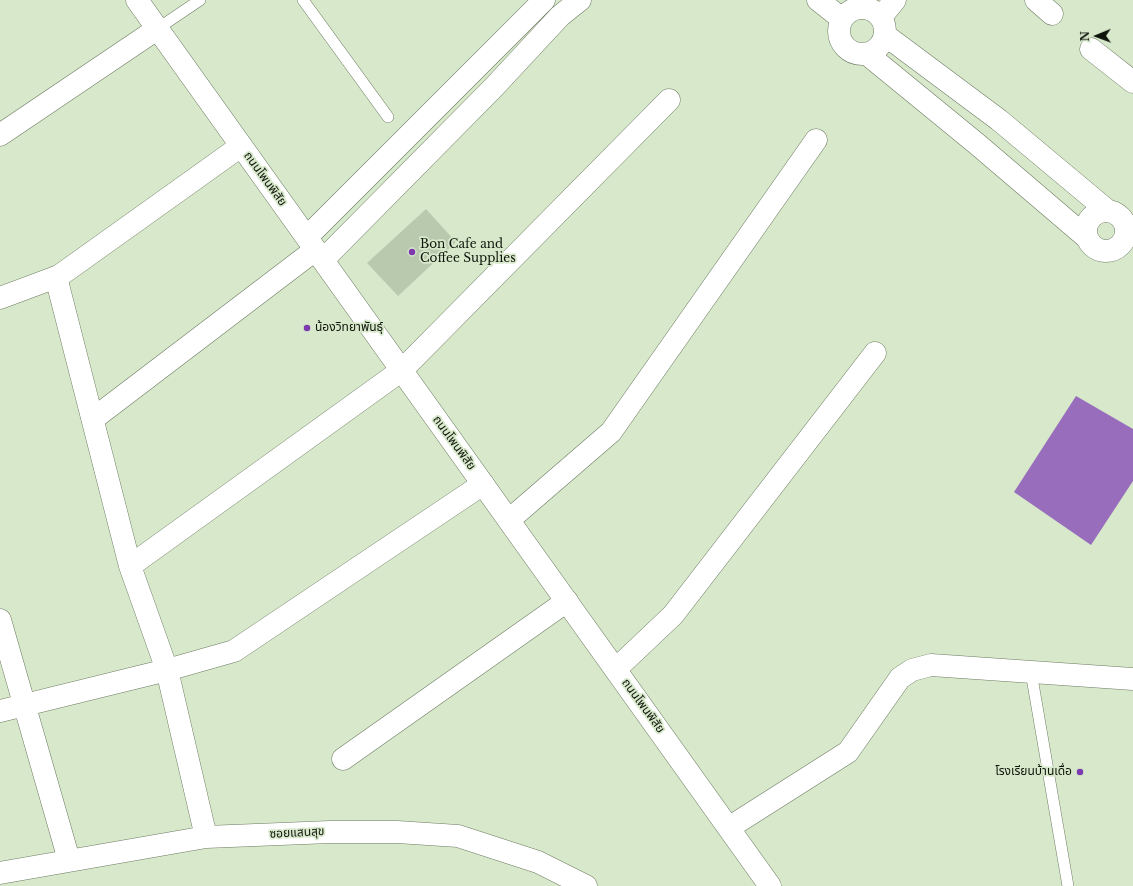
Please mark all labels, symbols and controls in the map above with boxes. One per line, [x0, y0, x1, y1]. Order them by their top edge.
north arrow [1077, 16, 1117, 56]
text: N [1078, 31, 1092, 42]
street label: ถนนโพนพิสัย [241, 149, 289, 209]
place label: Bon Cafe and Coffee Supplies [420, 238, 516, 266]
marker: Bon Cafe and Coffee Supplies [407, 247, 417, 257]
place label: น้องวิทยาพันธุ์ [315, 321, 383, 335]
marker: น้องวิทยาพันธุ์ [302, 323, 312, 333]
street label: ถนนโพนพิสัย [430, 413, 478, 473]
street label: ถนนโพนพิสัย [619, 676, 667, 736]
place label: โรงเรียนบ้านเดื่อ [995, 765, 1072, 779]
marker: โรงเรียนบ้านเดื่อ [1075, 767, 1085, 777]
street label: ซอยแสนสุข [269, 824, 325, 842]

